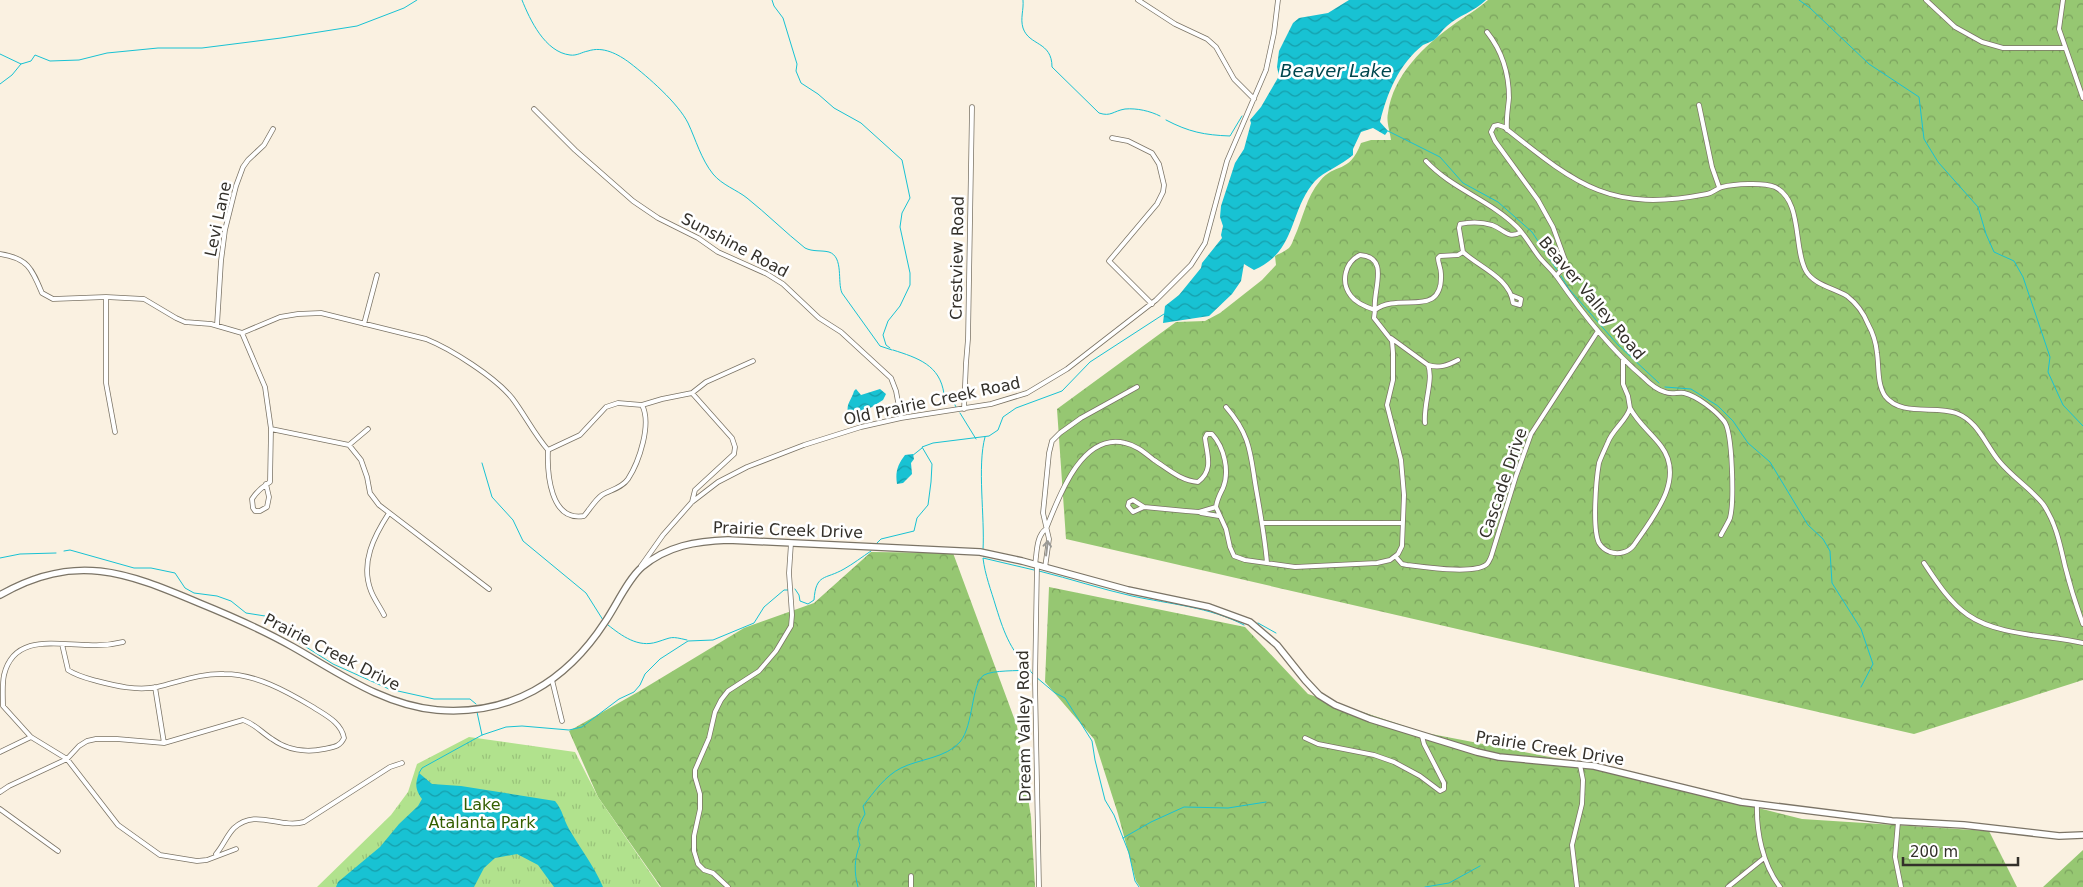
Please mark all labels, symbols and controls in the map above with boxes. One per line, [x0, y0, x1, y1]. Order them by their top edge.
water label: Beaver Lake [1280, 60, 1392, 81]
street label: Levi Lane [201, 180, 235, 258]
street label: Crestview Road [946, 196, 968, 320]
street label: Sunshine Road [678, 209, 792, 281]
street label: Beaver Valley Road [1535, 233, 1649, 363]
street label: Old Prairie Creek Road [842, 373, 1022, 429]
street label: Cascade Drive [1475, 425, 1531, 541]
street label: Prairie Creek Drive [713, 518, 863, 542]
one-way arrow [1043, 540, 1053, 556]
street label: Prairie Creek Drive [261, 609, 403, 695]
street label: Dream Valley Road [1013, 650, 1035, 802]
street label: Prairie Creek Drive [1474, 727, 1626, 769]
park label: Lake Atalanta Park [429, 795, 536, 832]
scale bar [1903, 834, 2018, 866]
text: 200 m [1910, 843, 1958, 861]

